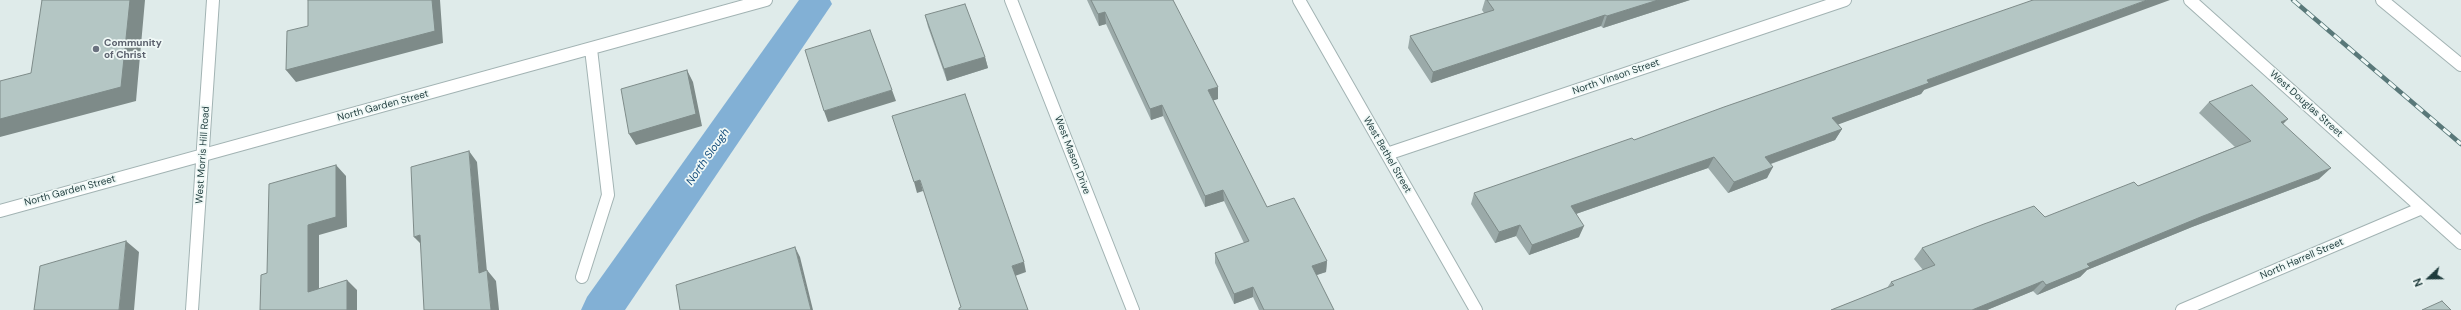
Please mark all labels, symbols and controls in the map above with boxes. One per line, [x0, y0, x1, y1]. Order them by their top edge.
place label: Community of Christ [104, 37, 162, 60]
marker: Community of Christ [91, 44, 101, 54]
street label: North Vinson Street [1571, 56, 1661, 98]
street label: West Douglas Street [2267, 68, 2345, 140]
street label: North Garden Street [336, 88, 430, 124]
street label: West Morris Hill Road [194, 106, 212, 204]
street label: West Mason Drive [1052, 114, 1092, 196]
street label: West Bethel Street [1360, 115, 1414, 195]
water label: North Slough [684, 126, 732, 188]
street label: North Garden Street [23, 173, 117, 209]
street label: North Harrell Street [2258, 236, 2346, 282]
north arrow [2409, 258, 2449, 298]
text: N [2410, 276, 2426, 289]

